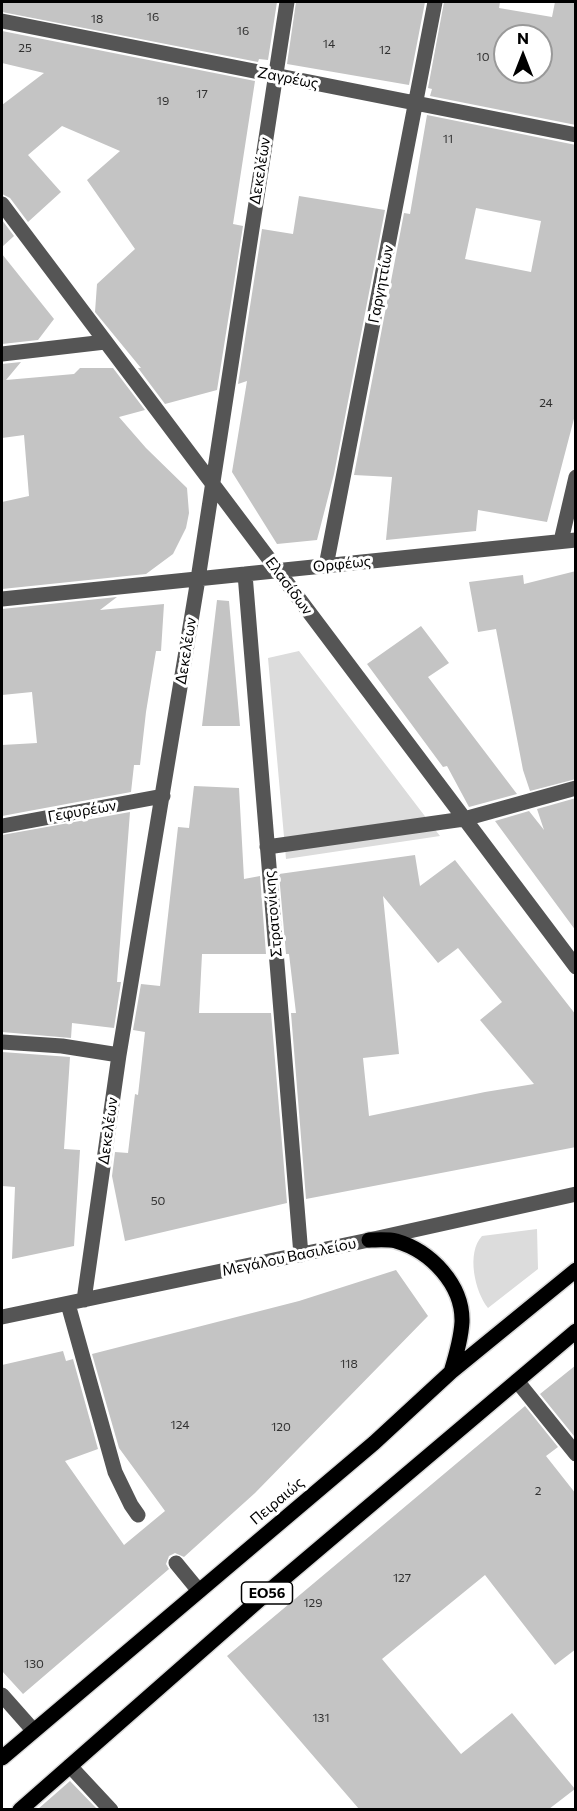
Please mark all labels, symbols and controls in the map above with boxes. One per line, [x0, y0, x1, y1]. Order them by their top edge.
house number: 16 [147, 10, 159, 24]
house number: 18 [91, 12, 103, 26]
house number: 16 [237, 24, 249, 38]
north arrow [493, 24, 553, 84]
text: N [517, 28, 529, 47]
house number: 14 [323, 37, 335, 51]
house number: 25 [18, 41, 32, 55]
house number: 12 [379, 43, 391, 57]
house number: 10 [477, 50, 489, 64]
street label: Ζαγρέως [256, 63, 320, 93]
house number: 17 [196, 87, 208, 101]
house number: 19 [157, 94, 169, 108]
house number: 11 [443, 132, 453, 146]
street label: Δεκελέων [246, 136, 274, 206]
street label: Γαργηττίων [365, 243, 397, 325]
house number: 24 [539, 396, 553, 410]
street label: Ορφέως [312, 552, 372, 576]
street label: Ελασίδων [261, 554, 317, 618]
street label: Δεκελέων [172, 616, 200, 686]
street label: Γεφυρέων [46, 796, 118, 826]
street label: Στρατονίκης [260, 870, 286, 958]
street label: Δεκελέων [94, 1096, 122, 1166]
house number: 50 [151, 1194, 165, 1208]
street label: Μεγάλου Βασιλείου [220, 1234, 358, 1280]
house number: 118 [340, 1357, 358, 1371]
house number: 124 [171, 1418, 189, 1432]
house number: 120 [271, 1420, 291, 1434]
street label: Πειραιώς [246, 1473, 308, 1529]
house number: 2 [535, 1484, 541, 1498]
house number: 127 [393, 1571, 411, 1585]
road number: ΕΟ56 [242, 1582, 292, 1604]
house number: 129 [303, 1596, 323, 1610]
house number: 130 [24, 1657, 44, 1671]
house number: 131 [312, 1711, 330, 1725]

